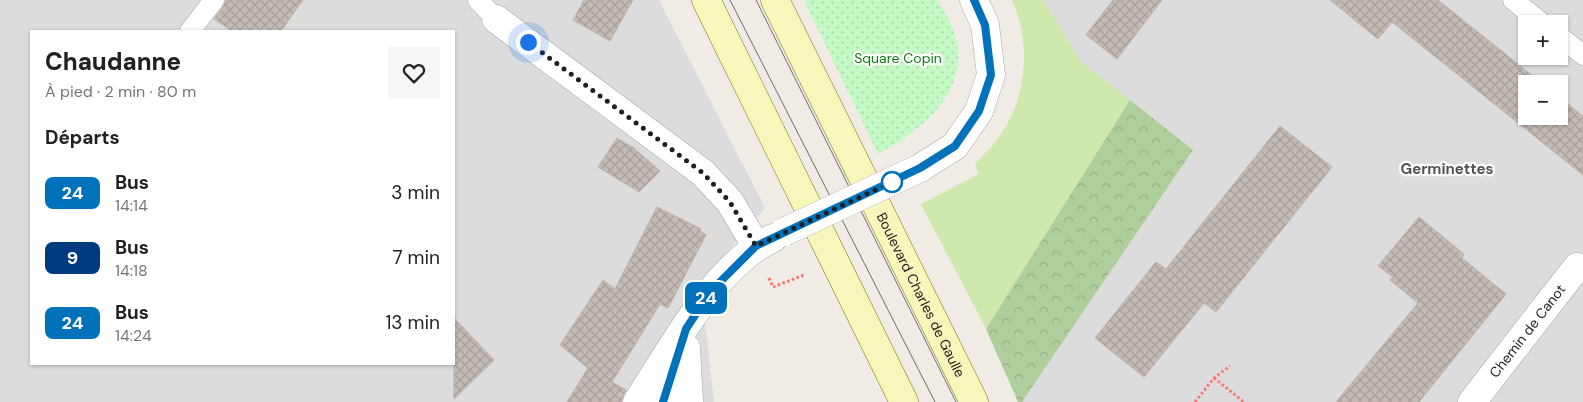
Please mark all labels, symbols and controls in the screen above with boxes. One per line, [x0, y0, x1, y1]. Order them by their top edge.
map controls [1518, 15, 1568, 125]
button: + [1518, 15, 1568, 65]
your location [516, 30, 541, 55]
text: Chaudanne [45, 46, 181, 77]
button: heart [388, 47, 440, 99]
park label: Square Copin [854, 49, 942, 67]
button: − [1518, 75, 1568, 125]
text: À pied · 2 min · 80 m [45, 81, 196, 102]
text: Départs [45, 125, 120, 150]
district label: Germinettes [1400, 159, 1494, 179]
text: Bus [115, 170, 149, 195]
unlabelled marker [881, 171, 903, 193]
text: 3 min [391, 180, 440, 205]
text: 24 [62, 181, 83, 205]
text: 14:14 [115, 195, 148, 216]
street label: Boulevard Charles de Gaulle [873, 210, 969, 380]
text: Bus [115, 235, 149, 260]
text: 7 min [392, 245, 440, 270]
text: 9 [67, 246, 78, 270]
text: 14:18 [115, 260, 148, 281]
street label: Chemin de Canot [1485, 281, 1569, 381]
line badge: 24 [684, 282, 728, 314]
text: 24 [695, 286, 717, 310]
text: Bus [115, 300, 149, 325]
text: 13 min [385, 310, 440, 335]
text: 24 [62, 311, 83, 335]
text: 14:24 [115, 325, 152, 346]

